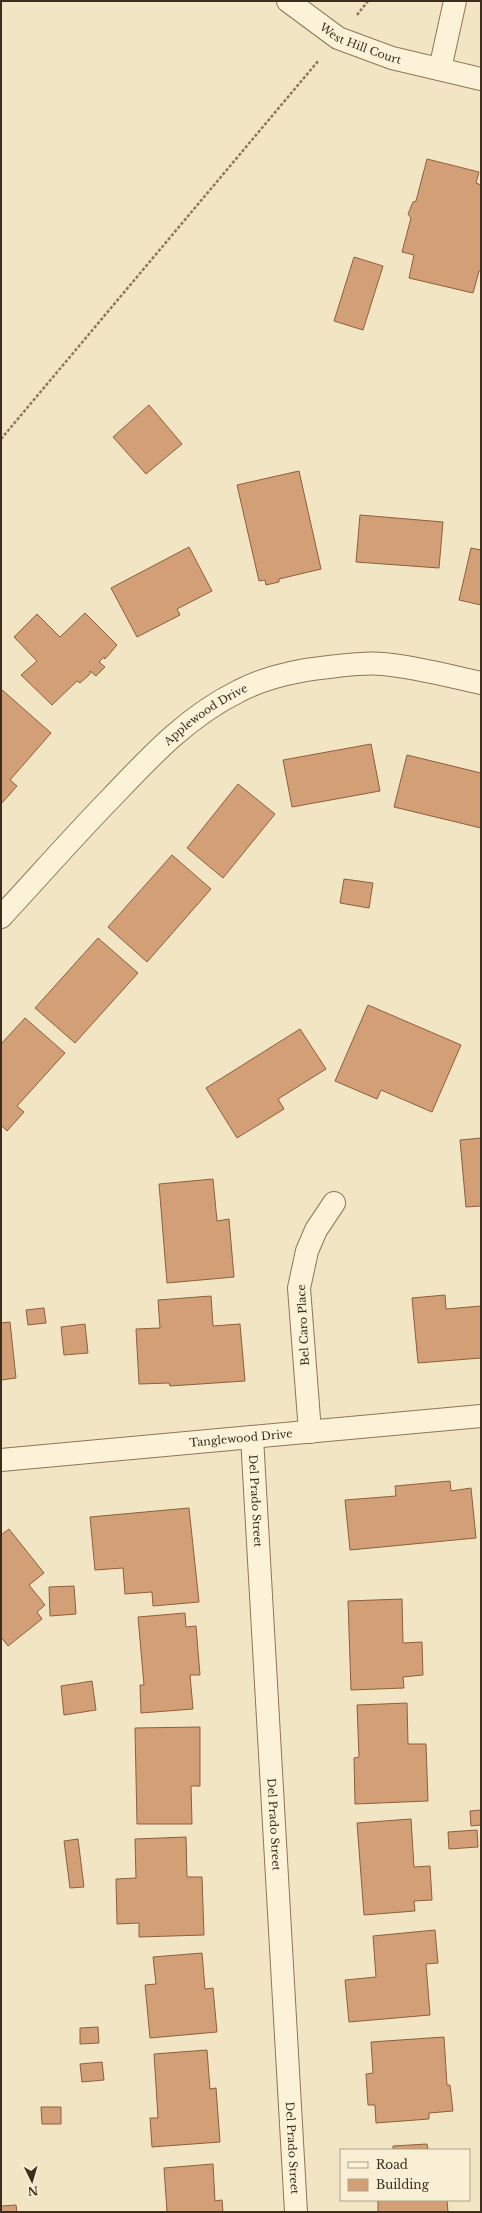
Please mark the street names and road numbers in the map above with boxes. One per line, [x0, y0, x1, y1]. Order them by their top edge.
street label: West Hill Court [316, 19, 403, 67]
street label: Applewood Drive [160, 681, 250, 749]
street label: Bel Caro Place [294, 1284, 312, 1366]
street label: Tanglewood Drive [189, 1426, 293, 1450]
street label: Del Prado Street [246, 1454, 265, 1548]
street label: Del Prado Street [264, 1778, 284, 1872]
street label: Del Prado Street [283, 2101, 302, 2195]

